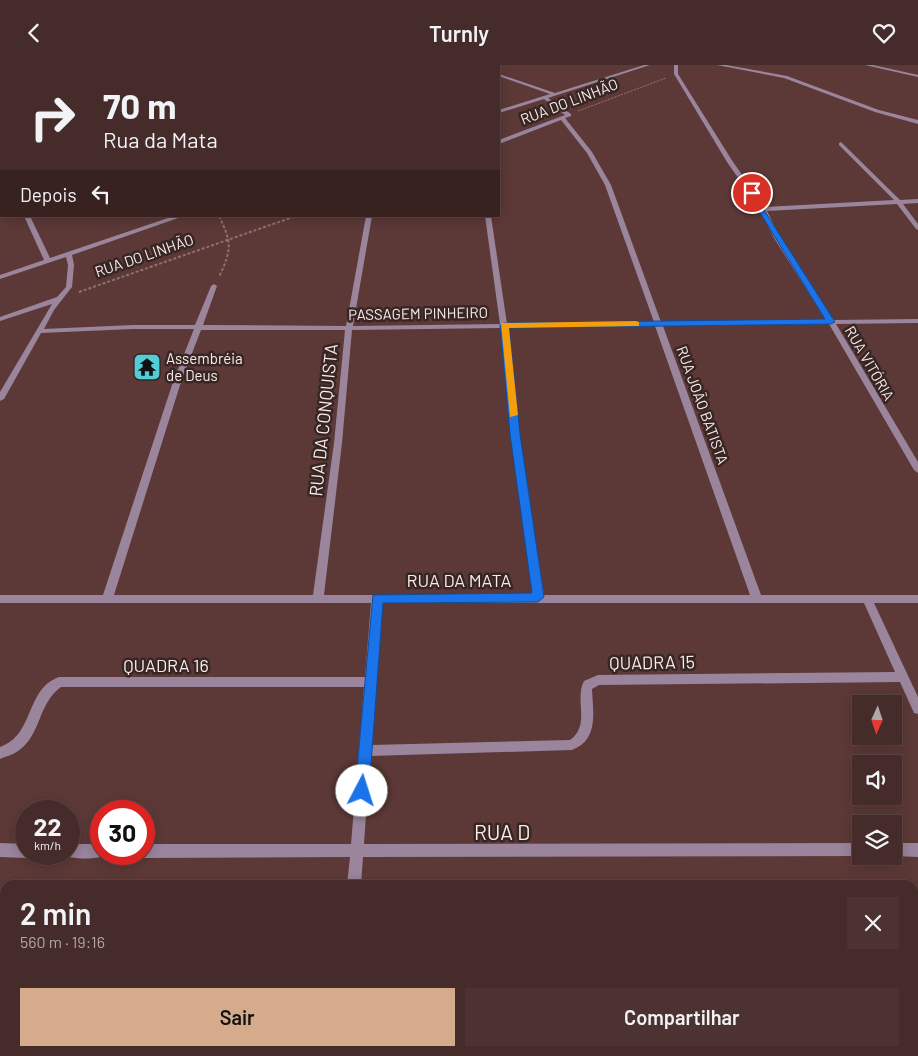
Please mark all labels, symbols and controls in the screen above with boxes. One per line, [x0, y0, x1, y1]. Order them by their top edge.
icon: back [20, 19, 48, 47]
icon: heart [870, 19, 898, 47]
text: Turnly [429, 20, 489, 46]
street label: RUA DO LINHÃO [518, 74, 620, 128]
text: 70 m [103, 84, 177, 126]
icon: right [20, 85, 85, 150]
text: Rua da Mata [103, 126, 218, 152]
pin [731, 172, 773, 214]
icon: arrive [738, 179, 766, 207]
icon: left [87, 180, 115, 208]
text: Depois [20, 183, 77, 206]
street label: RUA DO LINHÃO [92, 230, 196, 280]
street label: PASSAGEM PINHEIRO [348, 303, 488, 323]
street label: RUA VITÓRIA [841, 323, 899, 403]
street label: RUA DA CONQUISTA [304, 342, 342, 498]
street label: RUA JOÃO BATISTA [673, 343, 733, 467]
place label: Assembréia de Deus [166, 349, 243, 384]
temple icon: Assembréia de Deus [132, 352, 162, 382]
street label: RUA DA MATA [406, 569, 512, 591]
street label: QUADRA 15 [609, 650, 695, 674]
street label: QUADRA 16 [123, 654, 209, 676]
north arrow [852, 695, 902, 745]
map controls [852, 695, 902, 865]
button: sound [852, 755, 902, 805]
position arrow [335, 764, 387, 816]
speed limit sign: 30 [90, 800, 155, 865]
text: 22 [33, 811, 62, 841]
button: layers [852, 815, 902, 865]
street label: RUA D [474, 819, 530, 844]
text: km/h [34, 838, 61, 852]
text: 2 min [20, 895, 91, 931]
button: close [847, 897, 899, 949]
text: 560 m · 19:16 [20, 932, 105, 951]
button: Sair [20, 988, 455, 1046]
button: Compartilhar [465, 988, 899, 1046]

